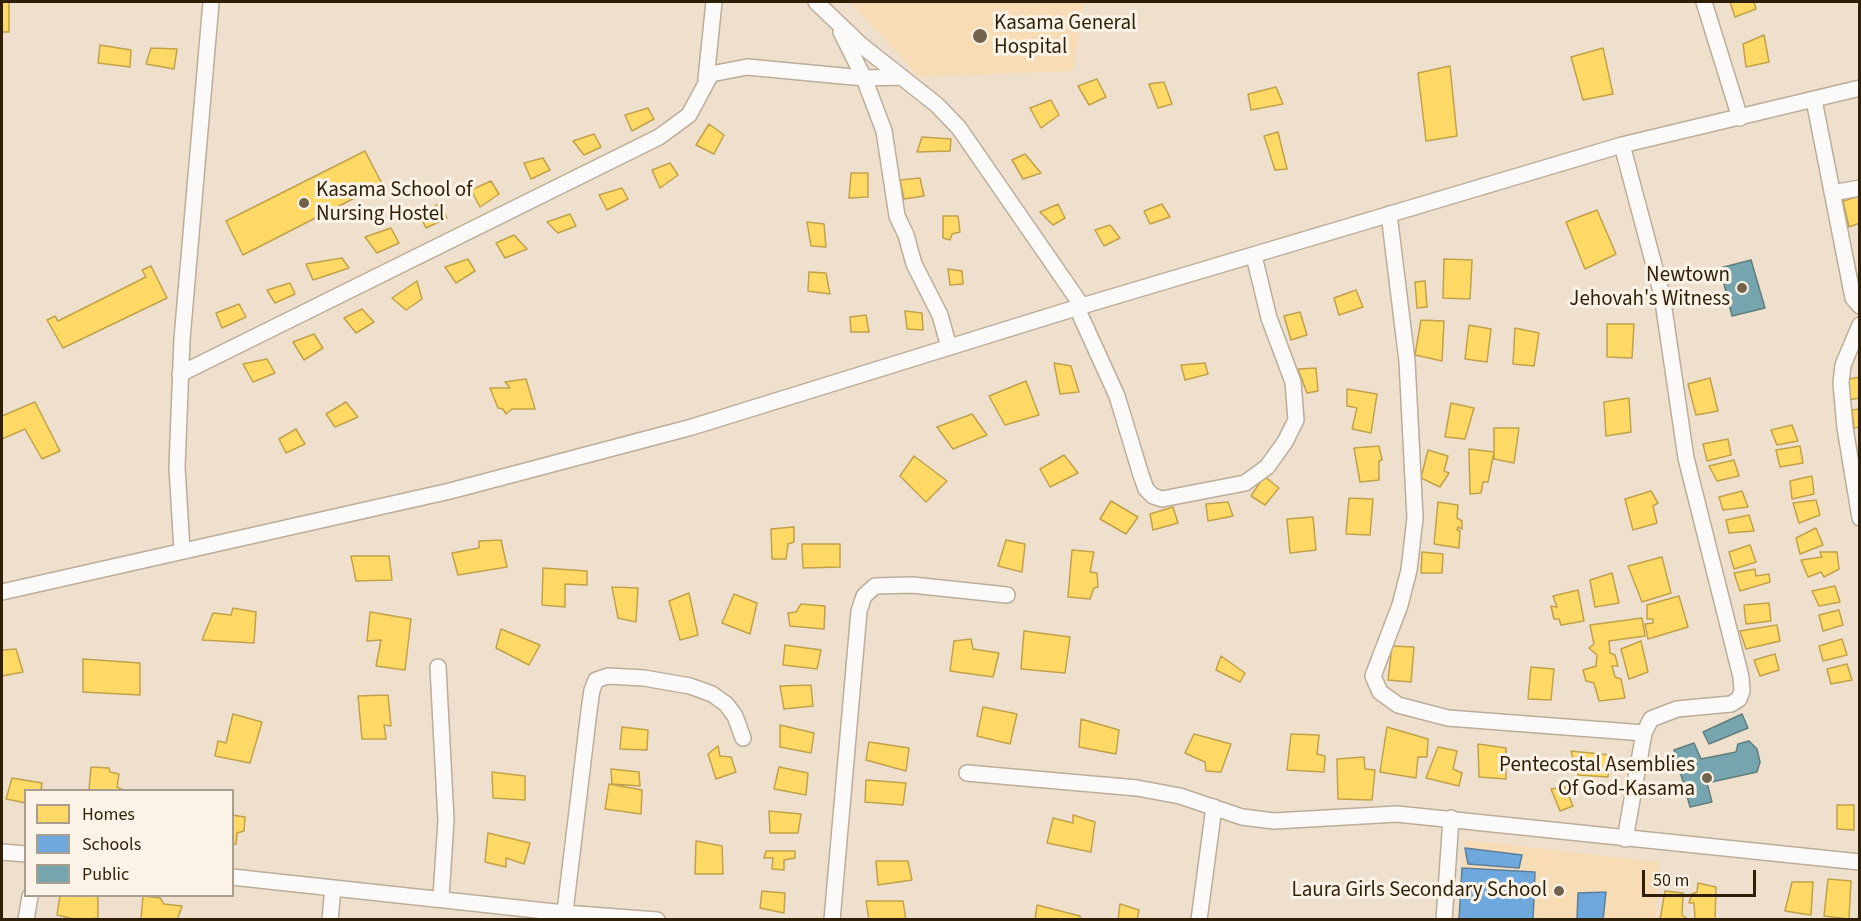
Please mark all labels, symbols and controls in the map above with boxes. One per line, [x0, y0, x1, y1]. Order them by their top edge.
place label: Kasama General Hospital [994, 11, 1136, 61]
marker: Kasama General Hospital [971, 27, 989, 45]
place label: Kasama School of Nursing Hostel [316, 178, 472, 228]
marker: Kasama School of Nursing Hostel [297, 196, 311, 210]
place label: Newtown Jehovah's Witness [1569, 263, 1730, 313]
marker: Newtown Jehovah's Witness [1735, 281, 1749, 295]
place label: Pentecostal Asemblies Of God-Kasama [1499, 753, 1695, 803]
marker: Pentecostal Asemblies Of God-Kasama [1700, 771, 1714, 785]
legend [24, 789, 234, 897]
text: Homes [82, 802, 135, 827]
text: Schools [82, 832, 141, 857]
scale bar [1645, 858, 1759, 896]
text: Public [82, 862, 129, 887]
text: 50 m [1653, 868, 1689, 893]
place label: Laura Girls Secondary School [1291, 878, 1547, 904]
marker: Laura Girls Secondary School [1552, 884, 1566, 898]

